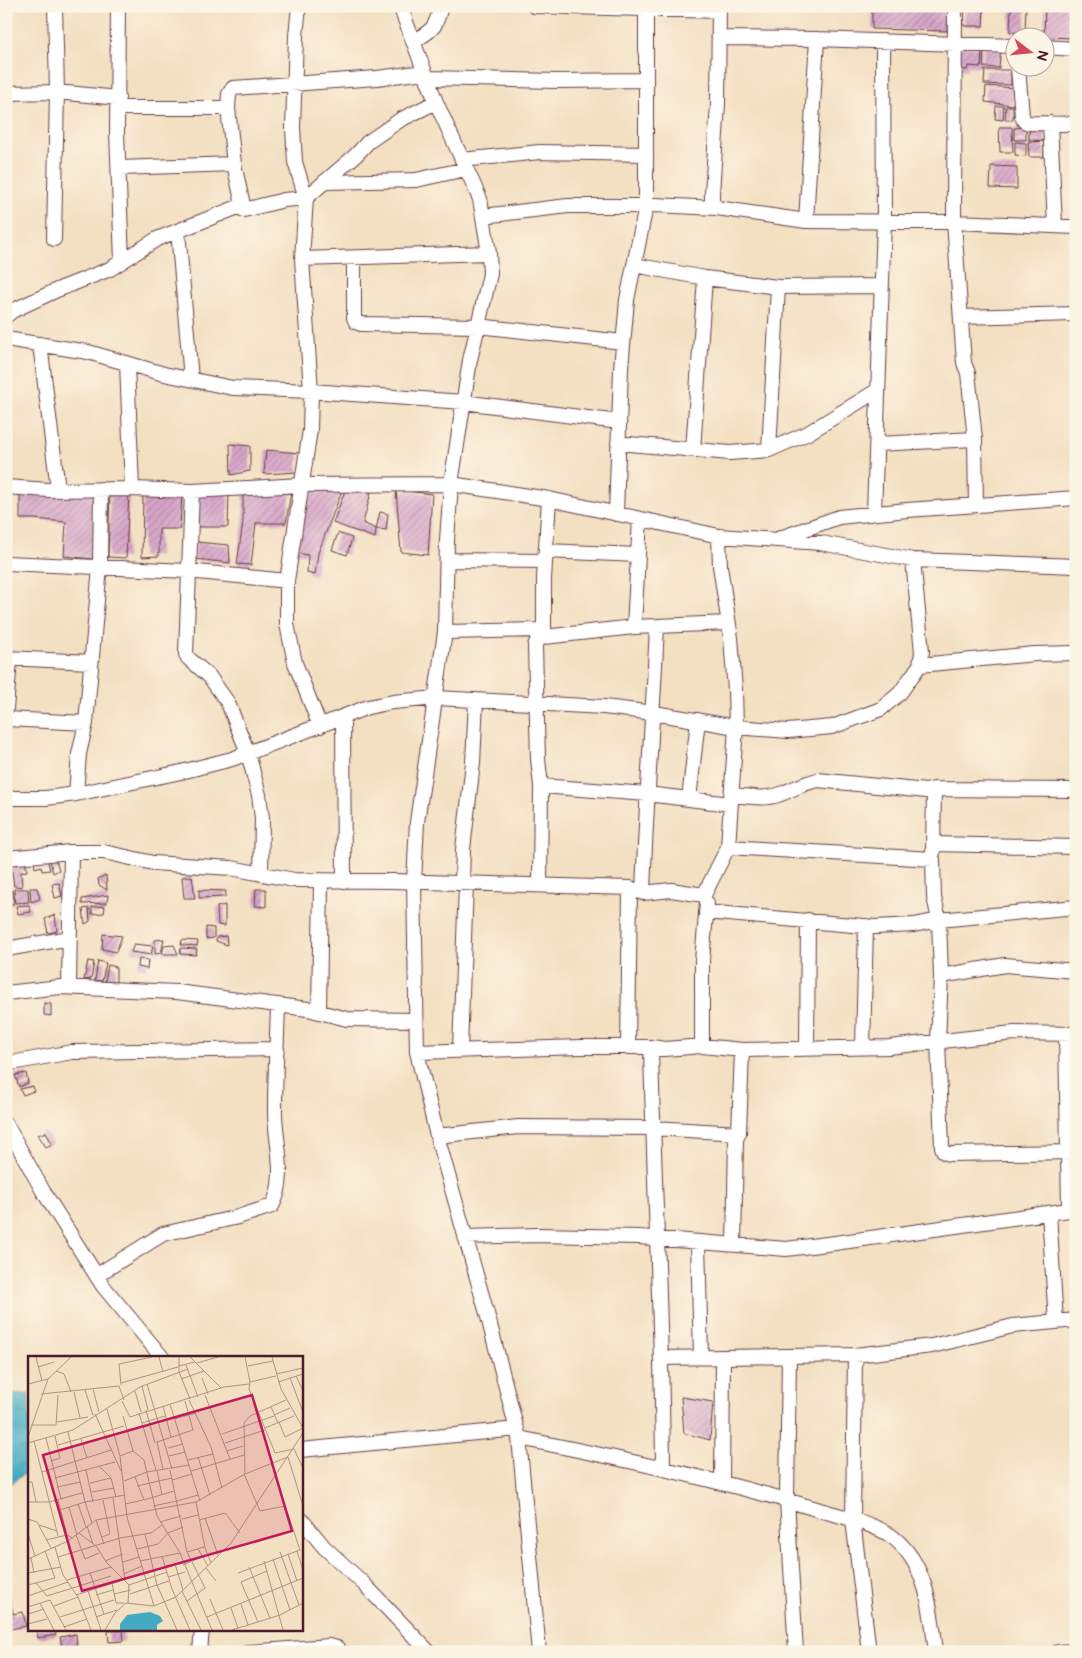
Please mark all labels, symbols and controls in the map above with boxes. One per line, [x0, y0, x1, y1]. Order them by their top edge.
north arrow [1004, 28, 1054, 78]
text: N [1032, 48, 1052, 63]
inset map [28, 1356, 302, 1630]

